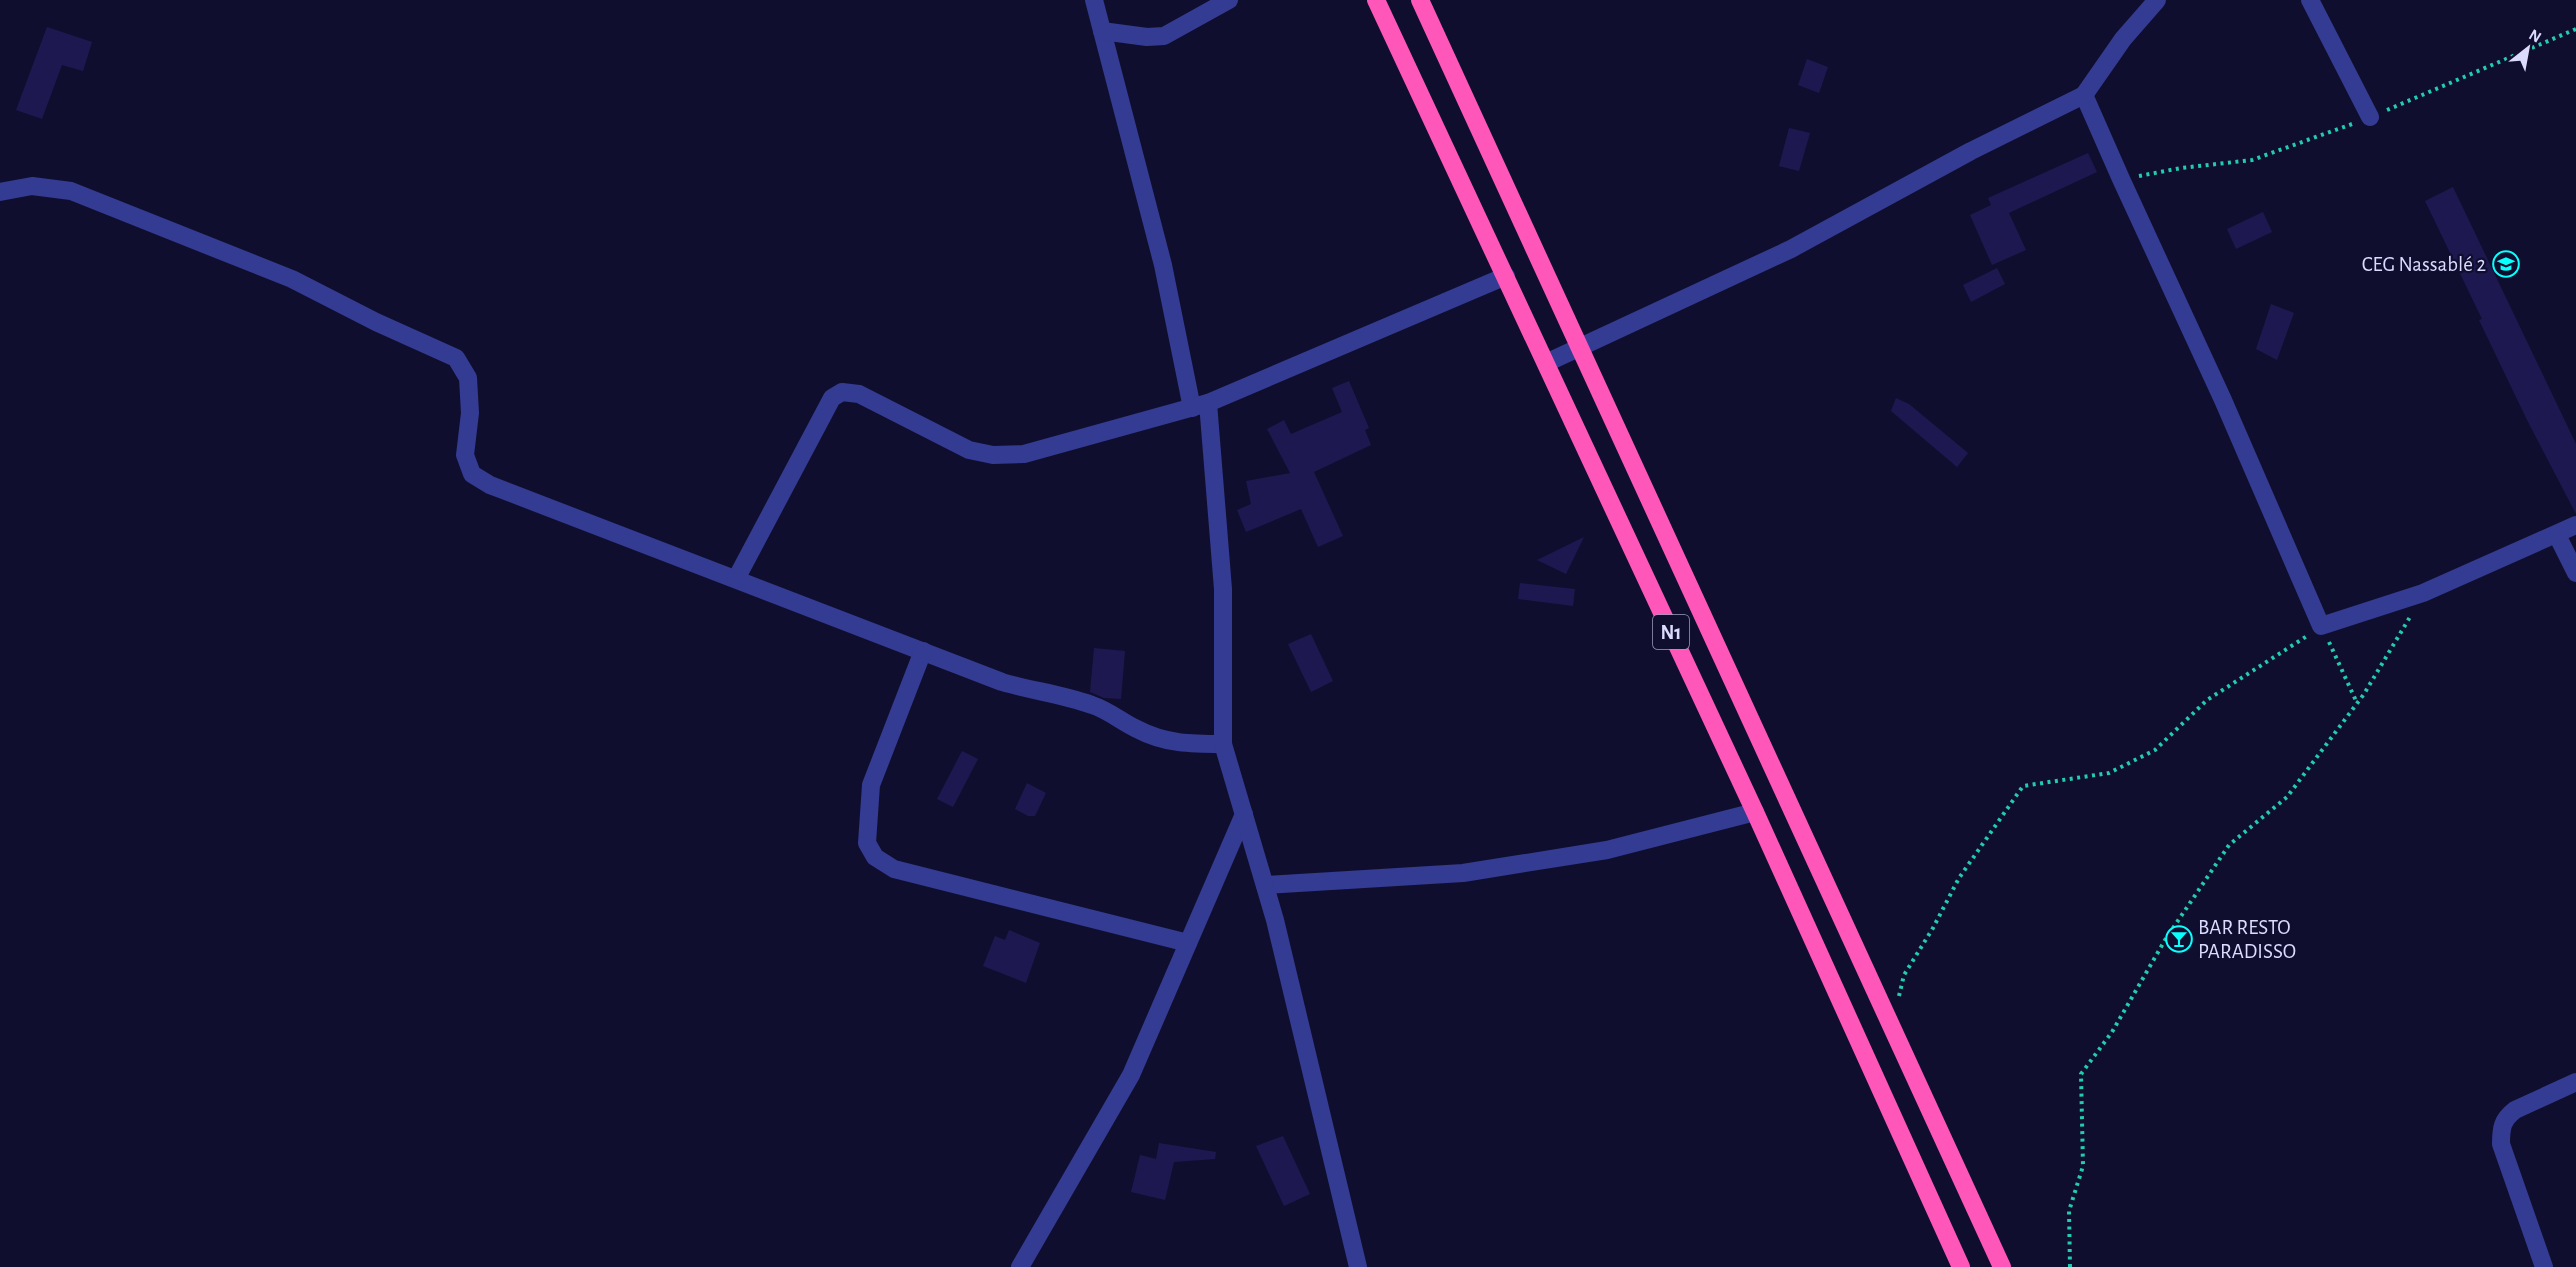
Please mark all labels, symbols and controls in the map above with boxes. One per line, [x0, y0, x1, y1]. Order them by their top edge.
north arrow [2498, 18, 2558, 78]
text: N [2526, 26, 2544, 46]
school or university icon: CEG Nassablé 2 [2491, 249, 2521, 279]
place label: CEG Nassablé 2 [2362, 254, 2486, 275]
road number: N1 [1653, 615, 1689, 649]
place label: BAR RESTO PARADISSO [2198, 917, 2296, 962]
bar icon: BAR RESTO PARADISSO [2164, 924, 2194, 954]

